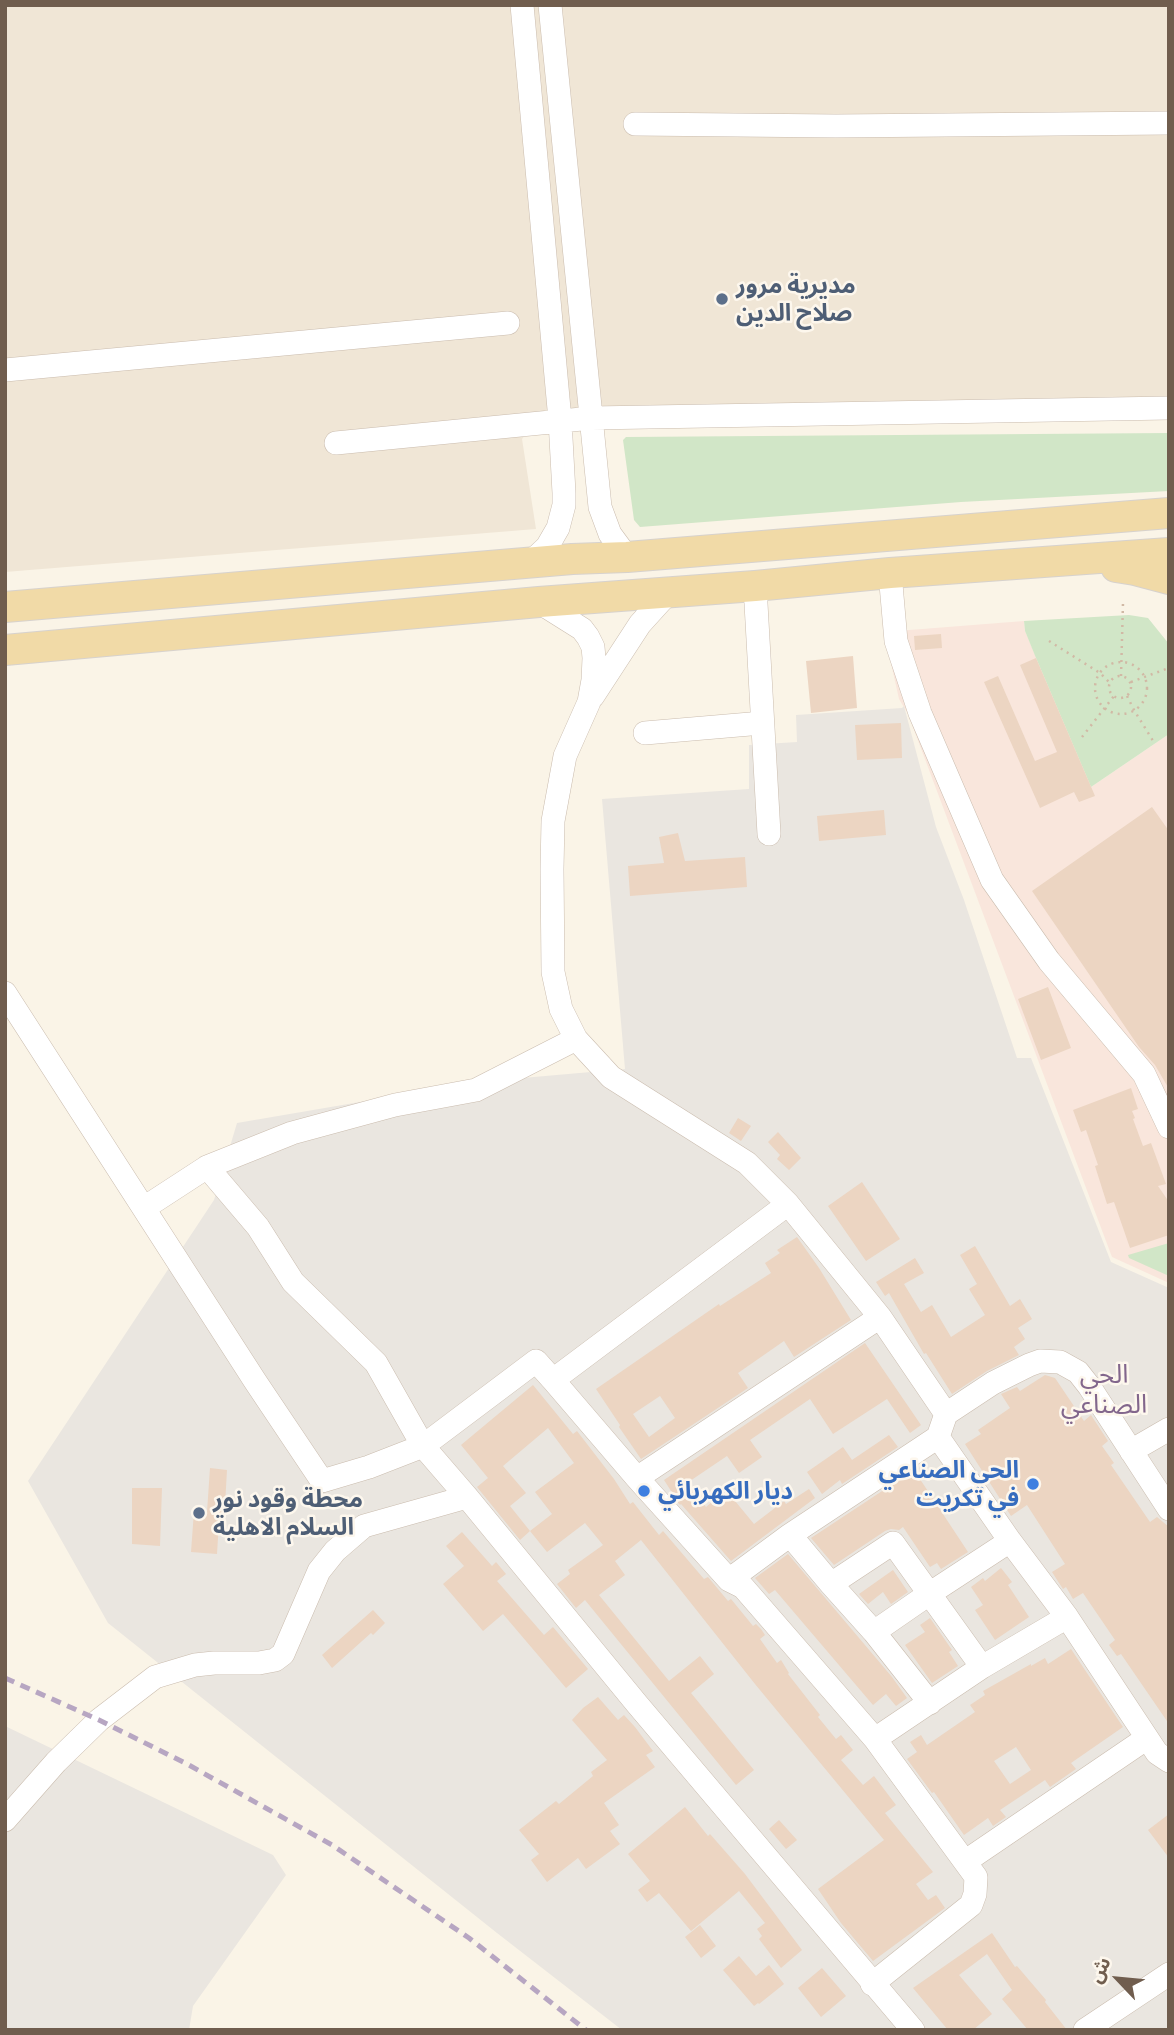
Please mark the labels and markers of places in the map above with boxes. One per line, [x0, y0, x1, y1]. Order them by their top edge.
place label: مديرية مرور صلاح الدين [736, 271, 856, 327]
marker: مديرية مرور صلاح الدين [714, 291, 730, 307]
place label: الحي الصناعي في تكريت [878, 1456, 1019, 1512]
marker: الحي الصناعي في تكريت [1025, 1476, 1041, 1492]
place label: ديار الكهربائي [658, 1477, 793, 1505]
marker: ديار الكهربائي [636, 1483, 652, 1499]
place label: محطة وقود نور السلام الاهلية [213, 1485, 363, 1541]
marker: محطة وقود نور السلام الاهلية [191, 1505, 207, 1521]

